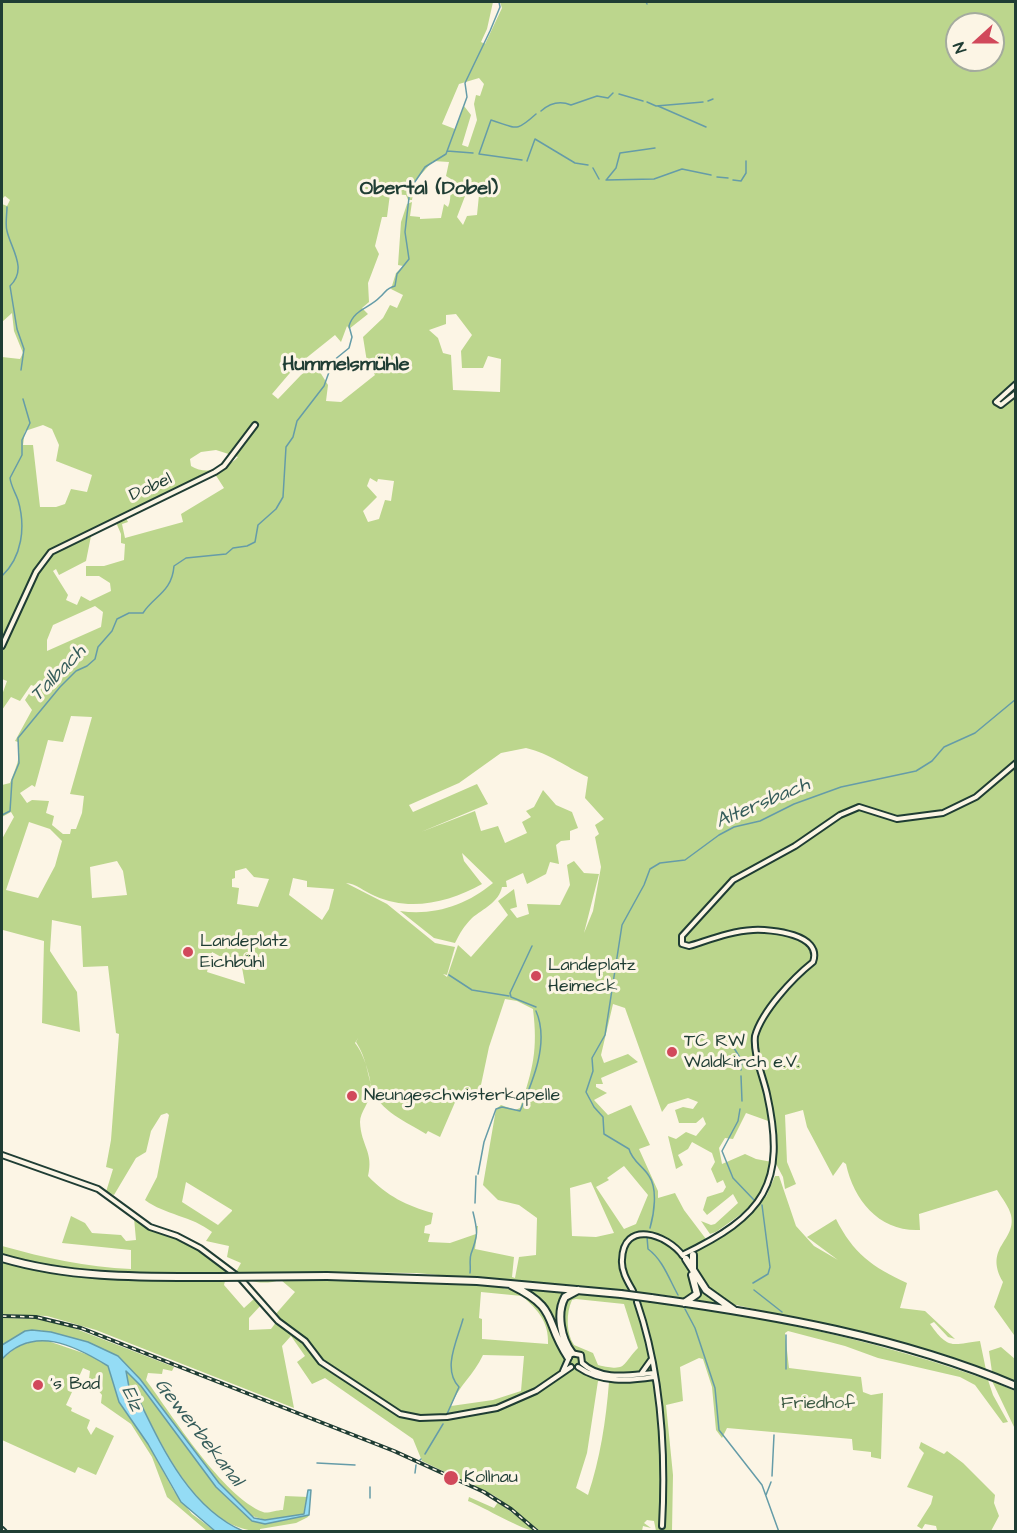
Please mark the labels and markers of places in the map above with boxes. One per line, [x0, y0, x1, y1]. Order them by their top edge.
place label: Landeplatz Eichbühl [200, 931, 288, 974]
marker: Landeplatz Eichbühl [181, 945, 195, 959]
place label: Landeplatz Heimeck [548, 955, 636, 998]
marker: Landeplatz Heimeck [529, 969, 543, 983]
place label: TC RW Waldkirch e.V. [684, 1031, 799, 1074]
marker: TC RW Waldkirch e.V. [665, 1045, 679, 1059]
place label: Neungeschwisterkapelle [364, 1085, 560, 1107]
marker: Neungeschwisterkapelle [345, 1089, 359, 1103]
place label: 's Bad [50, 1374, 100, 1396]
marker: 's Bad [31, 1378, 45, 1392]
place label: Kollnau [464, 1467, 518, 1489]
marker: Kollnau [442, 1469, 460, 1487]

